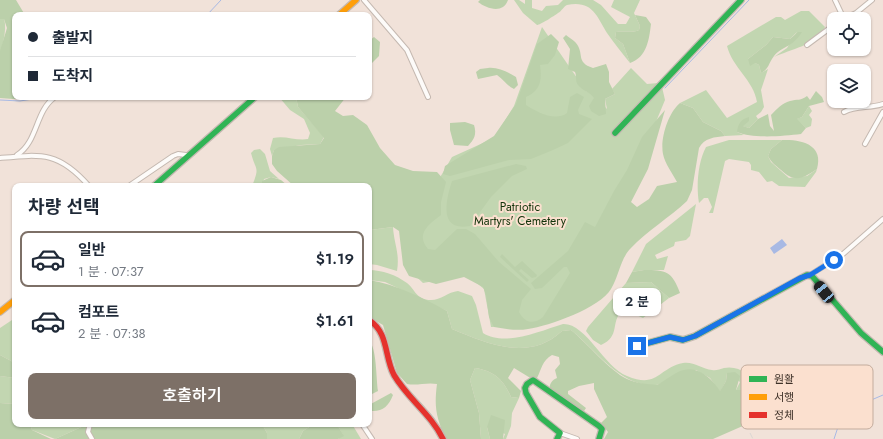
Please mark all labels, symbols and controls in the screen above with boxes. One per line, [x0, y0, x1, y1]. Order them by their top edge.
map controls [827, 12, 871, 108]
button: locate [827, 12, 871, 56]
text: 출발지 [52, 27, 93, 49]
button: layers [827, 64, 871, 108]
text: 도착지 [52, 65, 93, 87]
text: 차량 선택 [28, 194, 100, 220]
park label: Patriotic Martyrs' Cemetery [474, 198, 567, 230]
text: 일반 [78, 239, 106, 261]
icon: car [30, 241, 66, 277]
text: $1.19 [316, 248, 354, 270]
route start [825, 251, 843, 269]
text: 1 분 · 07:37 [78, 262, 144, 281]
car [812, 279, 836, 305]
callout: 2 분 [613, 288, 661, 316]
text: 2 분 [625, 292, 649, 311]
text: 컴포트 [78, 301, 119, 323]
icon: car [30, 303, 66, 339]
text: $1.61 [316, 310, 354, 332]
text: 2 분 · 07:38 [78, 324, 146, 343]
route end [628, 337, 646, 355]
legend [741, 365, 873, 429]
text: 원활 [774, 371, 794, 387]
button: 호출하기 [28, 373, 356, 419]
text: 서행 [774, 389, 794, 405]
text: 정체 [774, 407, 794, 423]

